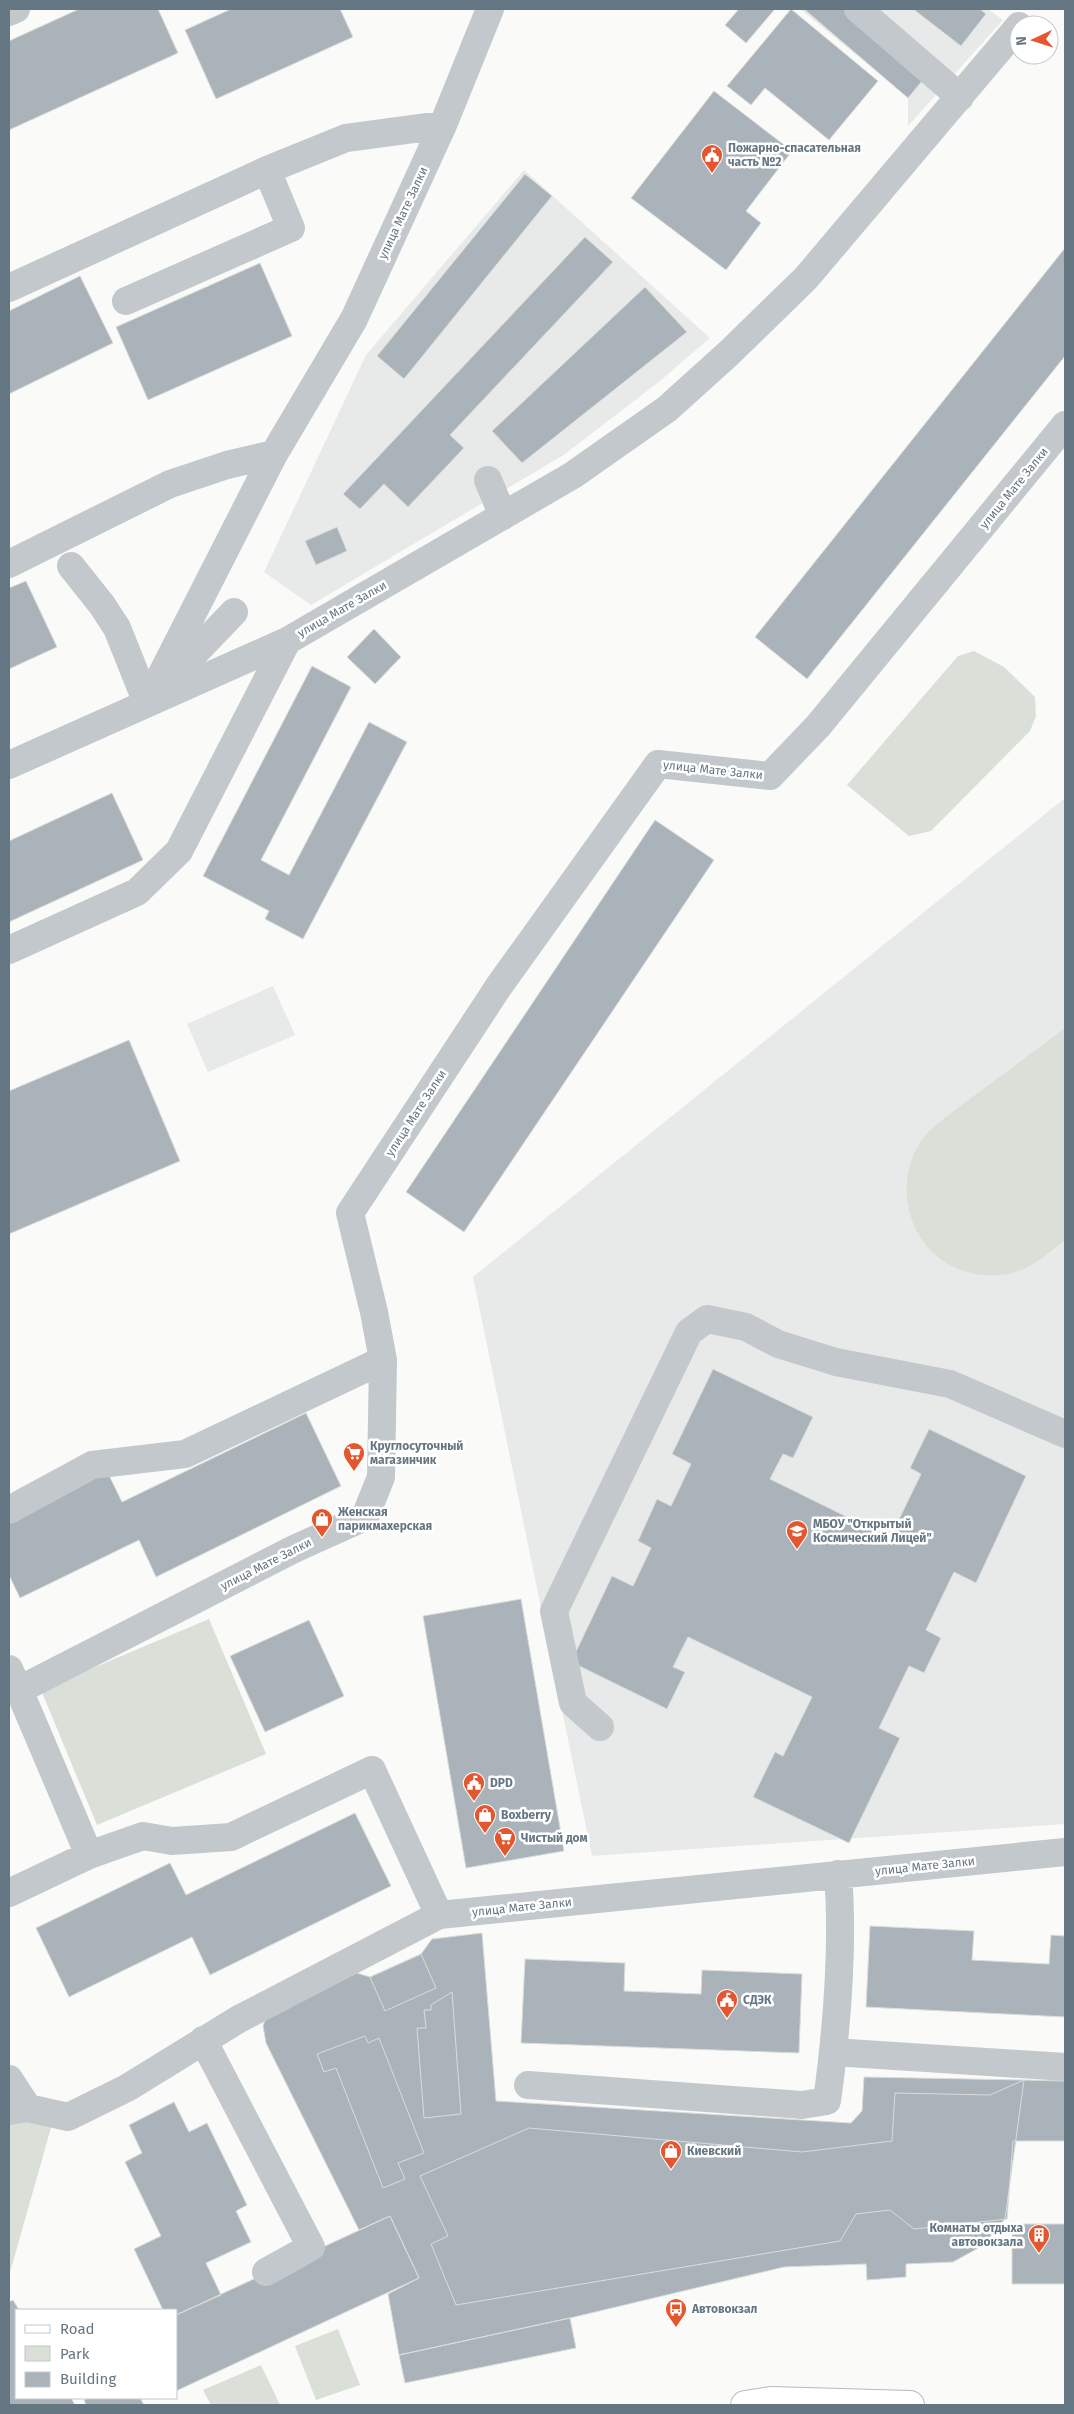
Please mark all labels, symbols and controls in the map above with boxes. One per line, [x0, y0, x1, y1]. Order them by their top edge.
north arrow [1009, 15, 1059, 65]
text: N [1013, 36, 1030, 46]
place label: Пожарно-спасательная часть №2 [728, 141, 861, 169]
public building icon: Пожарно-спасательная часть №2 [700, 143, 724, 174]
street label: улица Мате Залки [375, 165, 431, 261]
street label: улица Мате Залки [977, 445, 1051, 531]
street label: улица Мате Залки [295, 578, 389, 640]
street label: улица Мате Залки [662, 758, 764, 782]
street label: улица Мате Залки [383, 1067, 449, 1159]
place label: Круглосуточный магазинчик [370, 1439, 463, 1467]
supermarket icon: Круглосуточный магазинчик [342, 1441, 366, 1472]
place label: Женская парикмахерская [337, 1505, 432, 1533]
shop icon: Женская парикмахерская [310, 1507, 334, 1538]
place label: МБОУ "Открытый Космический Лицей" [813, 1517, 932, 1545]
school or university icon: МБОУ "Открытый Космический Лицей" [785, 1519, 809, 1550]
street label: улица Мате Залки [218, 1535, 314, 1593]
public building icon: DPD [462, 1771, 486, 1802]
place label: DPD [490, 1776, 513, 1790]
shop icon: Boxberry [473, 1803, 497, 1834]
place label: Boxberry [501, 1808, 552, 1822]
supermarket icon: Чистый дом [493, 1826, 517, 1857]
place label: Чистый дом [521, 1831, 588, 1845]
street label: улица Мате Залки [874, 1854, 976, 1878]
street label: улица Мате Залки [471, 1895, 573, 1919]
public building icon: СДЭК [715, 1988, 739, 2019]
place label: СДЭК [743, 1993, 772, 2007]
shop icon: Киевский [659, 2139, 683, 2170]
place label: Киевский [687, 2144, 741, 2158]
place label: Комнаты отдыха автовокзала [930, 2221, 1023, 2249]
building icon: Комнаты отдыха автовокзала [1027, 2223, 1051, 2254]
bus stop icon: Автовокзал [664, 2297, 688, 2328]
place label: Автовокзал [691, 2302, 758, 2316]
legend [15, 2309, 178, 2399]
text: Road [60, 2320, 95, 2338]
text: Park [60, 2345, 90, 2363]
text: Building [60, 2370, 116, 2388]

